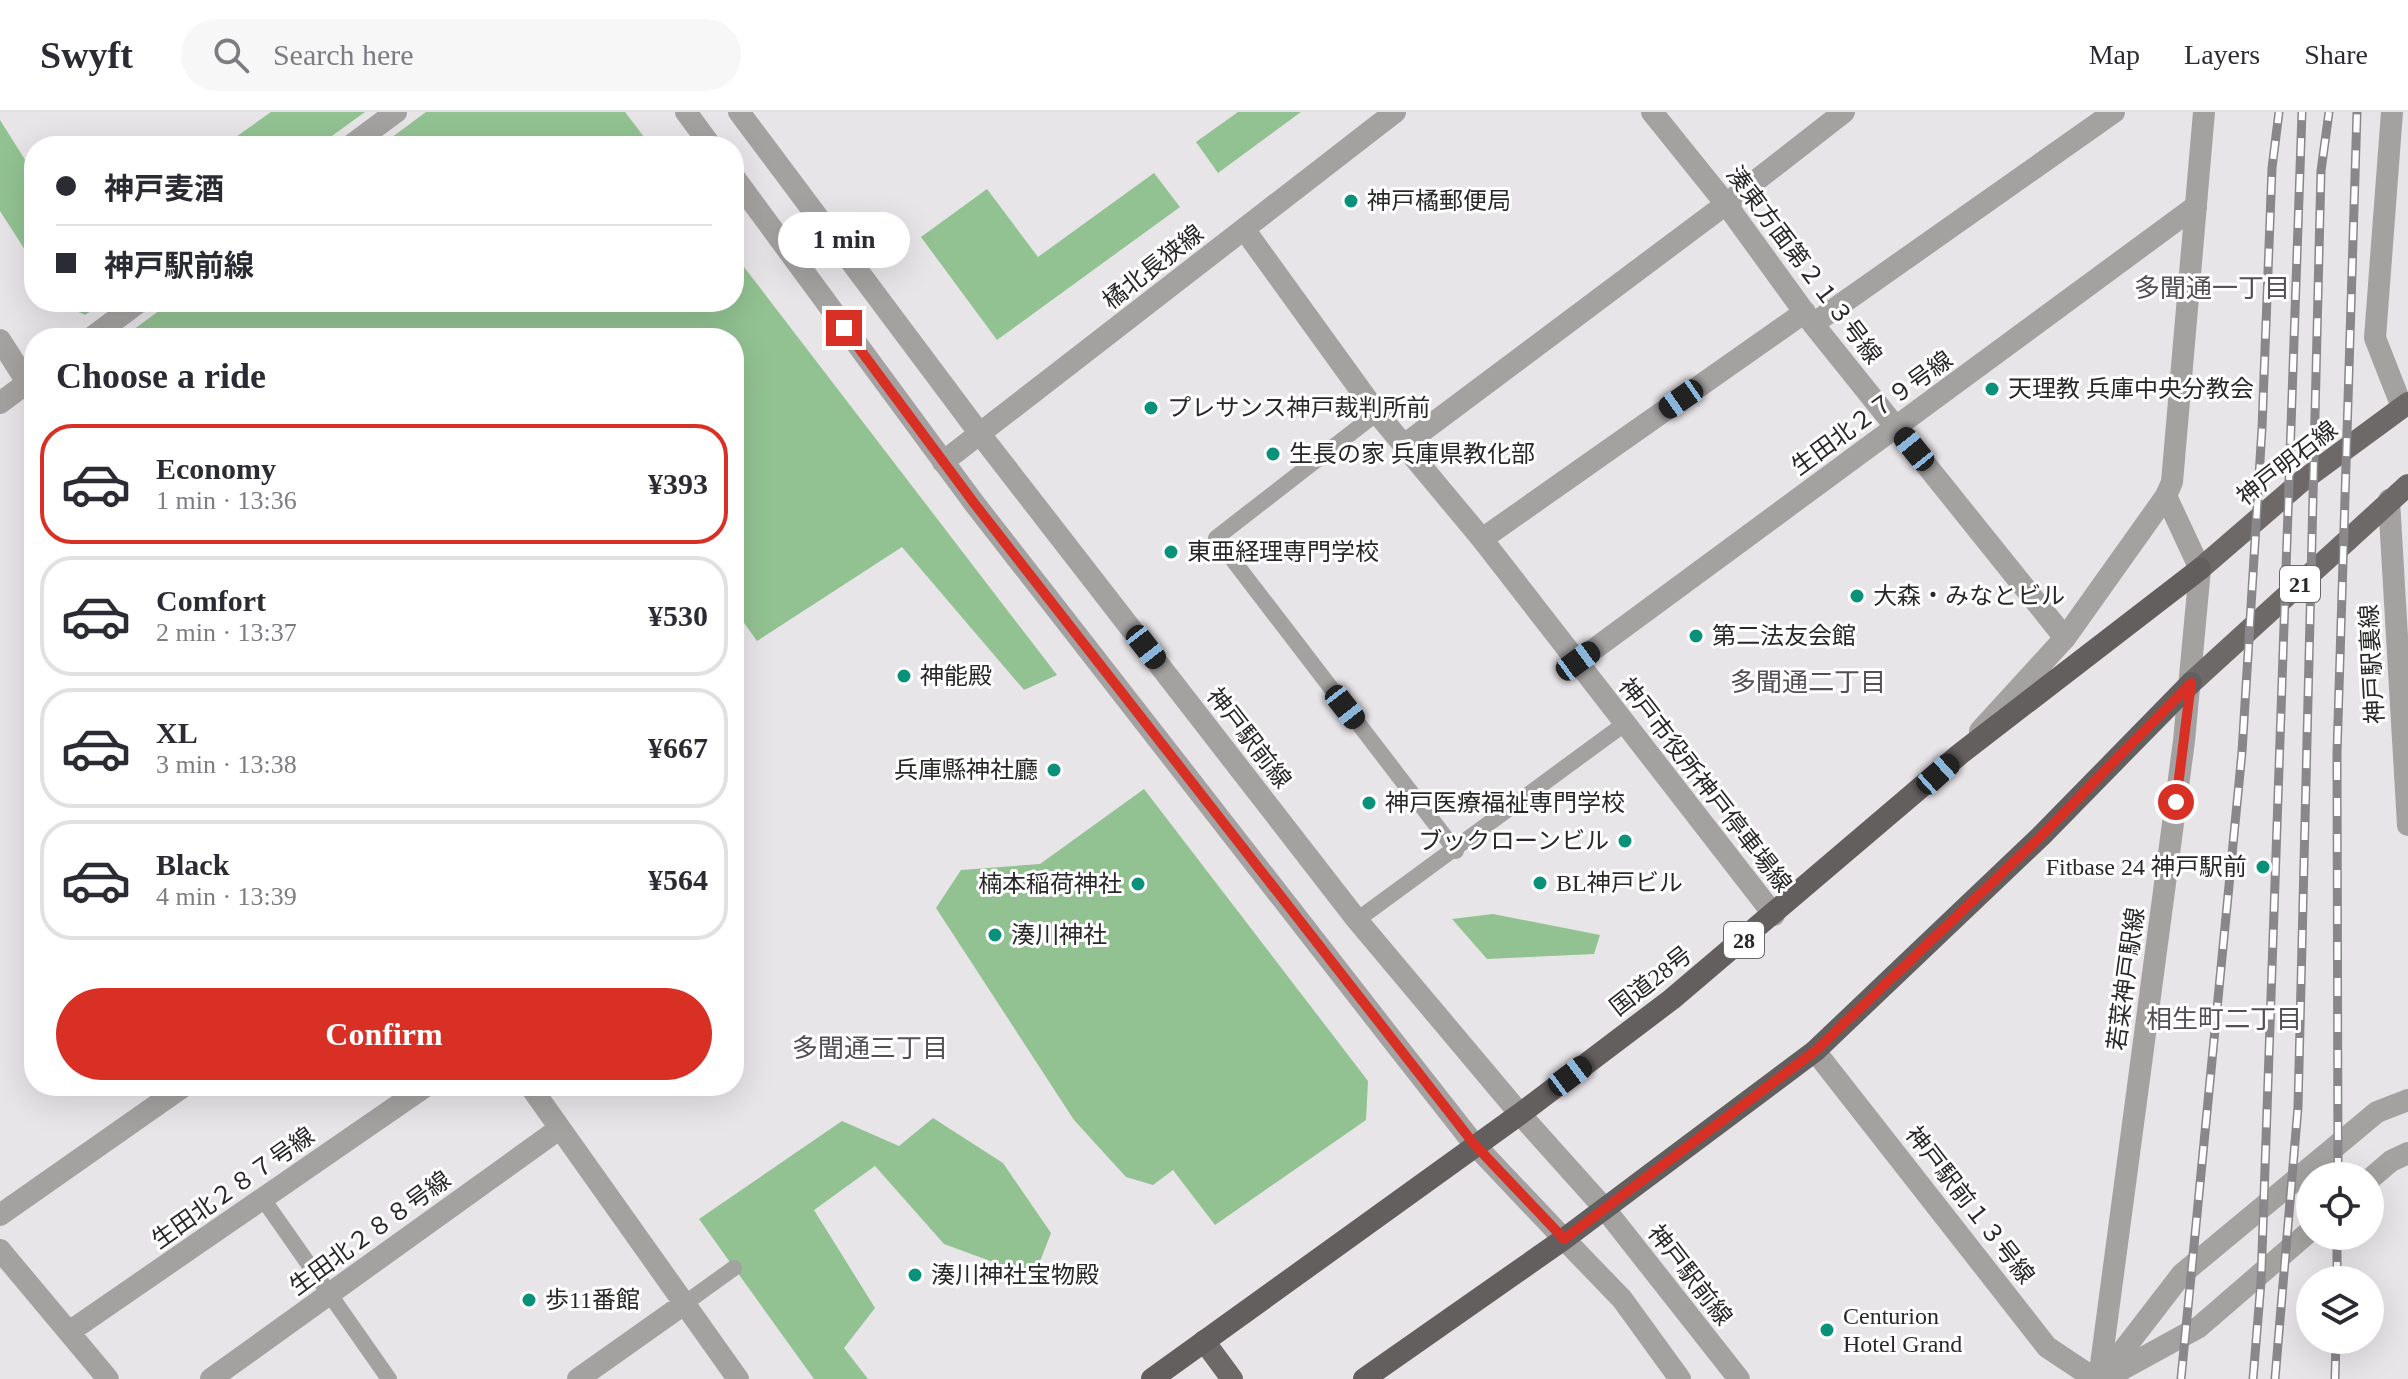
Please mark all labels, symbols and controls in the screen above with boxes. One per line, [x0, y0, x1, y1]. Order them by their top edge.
search box [181, 19, 741, 91]
icon: search [209, 33, 253, 77]
text: Swyft [40, 34, 133, 76]
text: Search here [273, 38, 414, 71]
text: Map [2089, 39, 2140, 70]
text: Layers [2184, 39, 2260, 70]
text: Share [2304, 39, 2368, 70]
street label: 湊東方面第２１３号線 [1721, 161, 1887, 369]
text: 神戸麦酒 [104, 172, 224, 205]
place label: 神戸橘郵便局 [1367, 188, 1511, 214]
marker: 神戸橘郵便局 [1342, 192, 1360, 210]
callout: 1 min [778, 212, 910, 268]
street label: 橘北長狭線 [1098, 220, 1208, 314]
text: 1 min [813, 225, 875, 254]
text: 神戸駅前線 [104, 249, 254, 282]
district label: 多聞通一丁目 [2134, 274, 2290, 303]
route end [826, 310, 862, 346]
street label: 生田北２７９号線 [1787, 346, 1957, 480]
text: Choose a ride [56, 356, 266, 396]
car [1654, 375, 1708, 423]
place label: 天理教 兵庫中央分教会 [2008, 376, 2254, 402]
marker: 天理教 兵庫中央分教会 [1983, 380, 2001, 398]
place label: プレサンス神戸裁判所前 [1167, 395, 1431, 421]
marker: プレサンス神戸裁判所前 [1142, 399, 1160, 417]
street label: 神戸明石線 [2232, 416, 2342, 510]
car [1890, 423, 1938, 475]
place label: 生長の家 兵庫県教化部 [1289, 441, 1535, 467]
marker: 生長の家 兵庫県教化部 [1264, 445, 1282, 463]
icon: car [60, 448, 132, 520]
text: Economy [156, 452, 276, 485]
text: ¥393 [648, 467, 708, 500]
text: 1 min · 13:36 [156, 486, 297, 515]
place label: 東亜経理専門学校 [1187, 539, 1379, 565]
marker: 東亜経理専門学校 [1162, 543, 1180, 561]
road number: 21 [2280, 566, 2320, 602]
icon: car [60, 580, 132, 652]
place label: 大森・みなとビル [1873, 583, 2065, 609]
text: Comfort [156, 584, 266, 617]
marker: 大森・みなとビル [1848, 587, 1866, 605]
text: ¥530 [648, 599, 708, 632]
street label: 神戸駅裏線 [2356, 603, 2388, 725]
text: 2 min · 13:37 [156, 618, 297, 647]
car [1122, 621, 1170, 673]
place label: 第二法友会館 [1712, 623, 1856, 649]
marker: 第二法友会館 [1687, 627, 1705, 645]
car [1552, 637, 1604, 685]
place label: 神能殿 [920, 663, 992, 689]
marker: 神能殿 [895, 667, 913, 685]
district label: 多聞通二丁目 [1730, 668, 1886, 697]
street label: 神戸市役所神戸停車場線 [1613, 673, 1797, 897]
car [1321, 681, 1369, 733]
street label: 神戸駅前線 [1202, 683, 1296, 793]
icon: car [60, 712, 132, 784]
text: XL [156, 716, 198, 749]
text: ¥667 [648, 731, 708, 764]
car [1912, 749, 1964, 799]
text: 3 min · 13:38 [156, 750, 297, 779]
place label: 兵庫縣神社廳 [894, 757, 1038, 783]
marker: 兵庫縣神社廳 [1045, 761, 1063, 779]
route start [2158, 784, 2194, 820]
place label: 神戸医療福祉専門学校 [1385, 790, 1625, 816]
marker: 神戸医療福祉専門学校 [1360, 794, 1378, 812]
place label: ブックローンビル [1418, 828, 1609, 854]
marker: ブックローンビル [1616, 832, 1634, 850]
icon: car [60, 844, 132, 916]
text: Black [156, 848, 229, 881]
place label: Fitbase 24 神戸駅前 [2046, 854, 2247, 880]
marker: Fitbase 24 神戸駅前 [2254, 858, 2272, 876]
text: ¥564 [648, 863, 708, 896]
place label: BL神戸ビル [1556, 870, 1683, 896]
place label: 楠本稲荷神社 [978, 871, 1122, 897]
marker: BL神戸ビル [1531, 874, 1549, 892]
marker: 楠本稲荷神社 [1129, 875, 1147, 893]
text: 4 min · 13:39 [156, 882, 297, 911]
street label: 若菜神戸駅線 [2103, 906, 2149, 1052]
place label: 湊川神社 [1011, 922, 1107, 948]
road number: 28 [1724, 922, 1764, 958]
marker: 湊川神社 [986, 926, 1004, 944]
street label: 国道28号 [1605, 941, 1697, 1021]
button: Confirm [56, 988, 712, 1080]
district label: 相生町二丁目 [2146, 1005, 2302, 1034]
district label: 多聞通三丁目 [792, 1034, 948, 1063]
car [1544, 1052, 1596, 1100]
street label: 神戸駅前１３号線 [1901, 1121, 2039, 1289]
street label: 生田北２８７号線 [147, 1122, 319, 1254]
map controls [2296, 1162, 2384, 1354]
button: locate [2296, 1162, 2384, 1250]
street label: 生田北２８８号線 [285, 1166, 455, 1300]
street label: 神戸駅前線 [1643, 1220, 1737, 1330]
place label: 湊川神社宝物殿 [931, 1262, 1099, 1288]
marker: 湊川神社宝物殿 [906, 1266, 924, 1284]
button: layers [2296, 1266, 2384, 1354]
place label: 歩11番館 [545, 1287, 640, 1313]
marker: 歩11番館 [520, 1291, 538, 1309]
place label: Centurion Hotel Grand [1843, 1303, 1962, 1357]
marker: Centurion Hotel Grand [1818, 1321, 1836, 1339]

